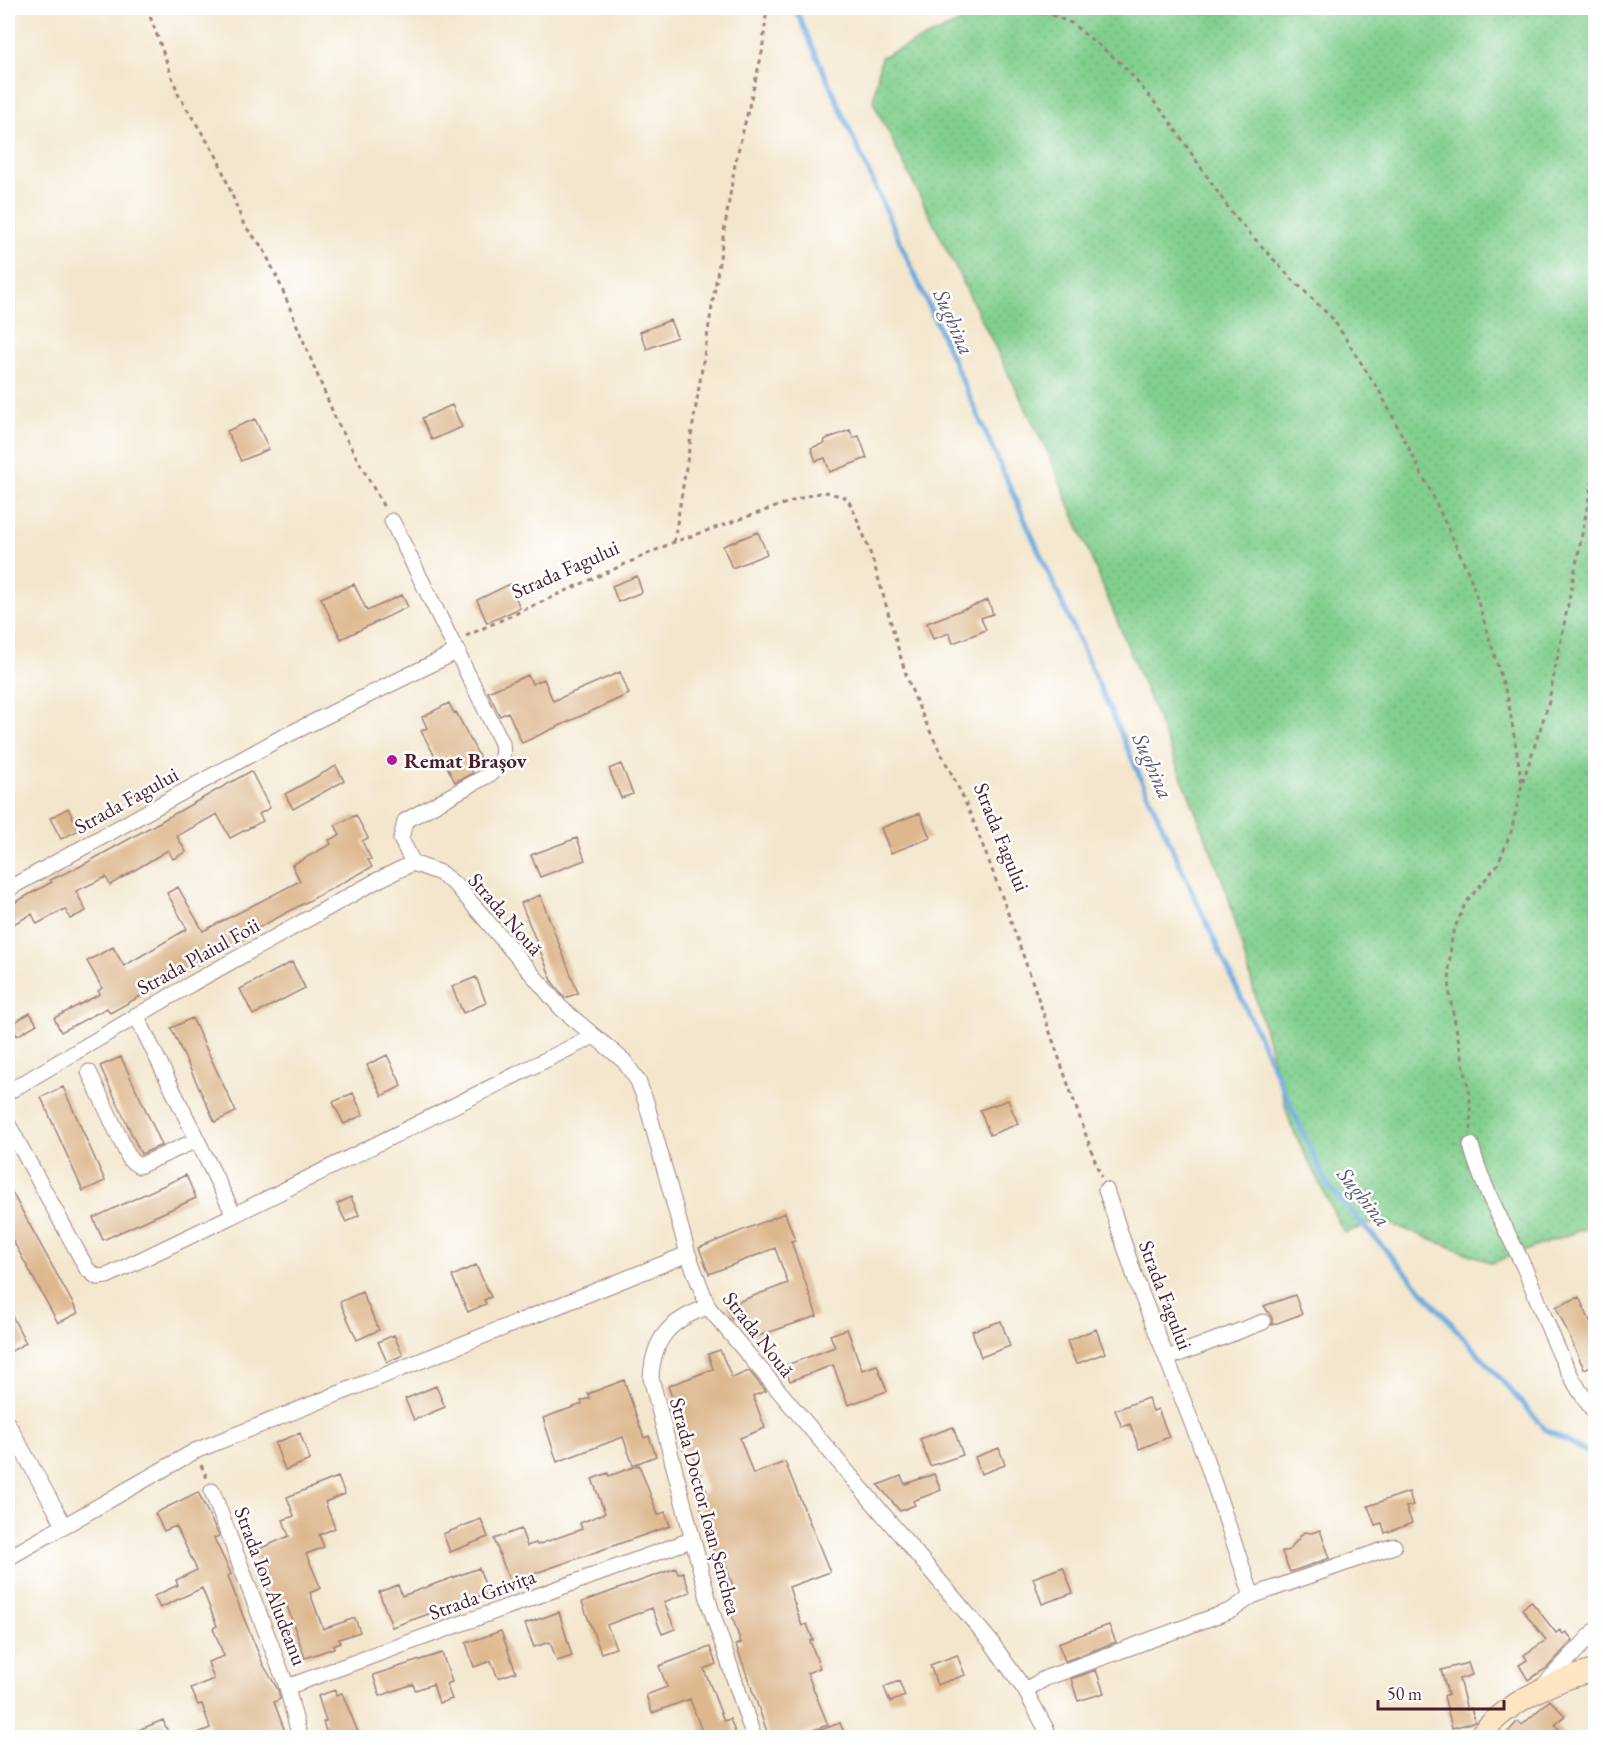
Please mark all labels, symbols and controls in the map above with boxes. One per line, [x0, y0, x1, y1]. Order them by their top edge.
water label: Sughina [926, 284, 981, 360]
street label: Strada Fagului [507, 533, 623, 605]
water label: Sughina [1125, 728, 1180, 804]
place label: Remat Brașov [404, 747, 528, 774]
marker: Remat Brașov [385, 753, 399, 767]
street label: Strada Fagului [69, 760, 183, 840]
street label: Strada Fagului [968, 779, 1036, 895]
street label: Strada Nouă [463, 867, 550, 962]
street label: Strada Plaiul Foii [132, 911, 264, 1001]
water label: Sughina [1330, 1160, 1397, 1233]
street label: Strada Fagului [1133, 1237, 1199, 1353]
street label: Strada Nouă [717, 1286, 801, 1383]
street label: Strada Doctor Ioan Șenchea [664, 1394, 748, 1618]
street label: Strada Ion Aludeanu [228, 1503, 314, 1669]
street label: Strada Grivița [425, 1562, 540, 1626]
scale bar [1378, 1673, 1504, 1711]
text: 50 m [1387, 1682, 1422, 1705]

